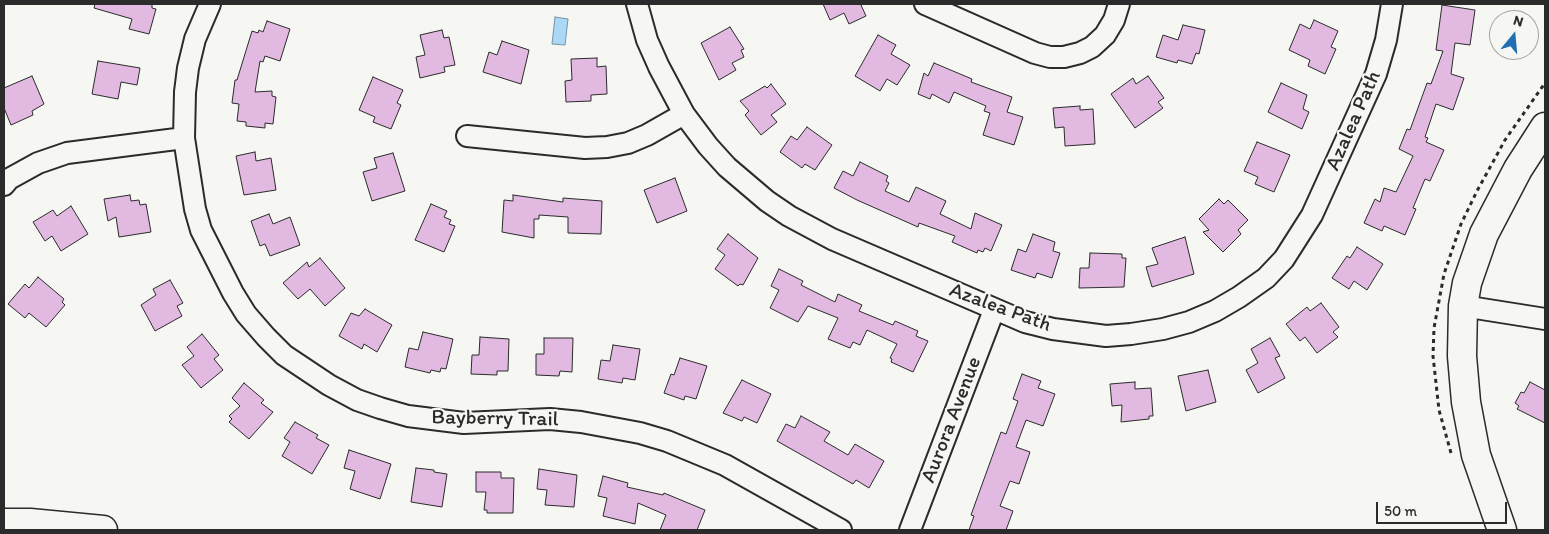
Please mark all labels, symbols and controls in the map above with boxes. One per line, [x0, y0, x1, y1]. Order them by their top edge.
north arrow [1489, 10, 1539, 60]
text: N [1511, 12, 1525, 31]
street label: Azalea Path [1321, 67, 1387, 175]
street label: Azalea Path [946, 278, 1054, 338]
street label: Aurora Avenue [916, 353, 988, 487]
street label: Bayberry Trail [431, 405, 559, 433]
scale bar [1379, 492, 1510, 524]
text: 50 m [1384, 502, 1417, 520]

